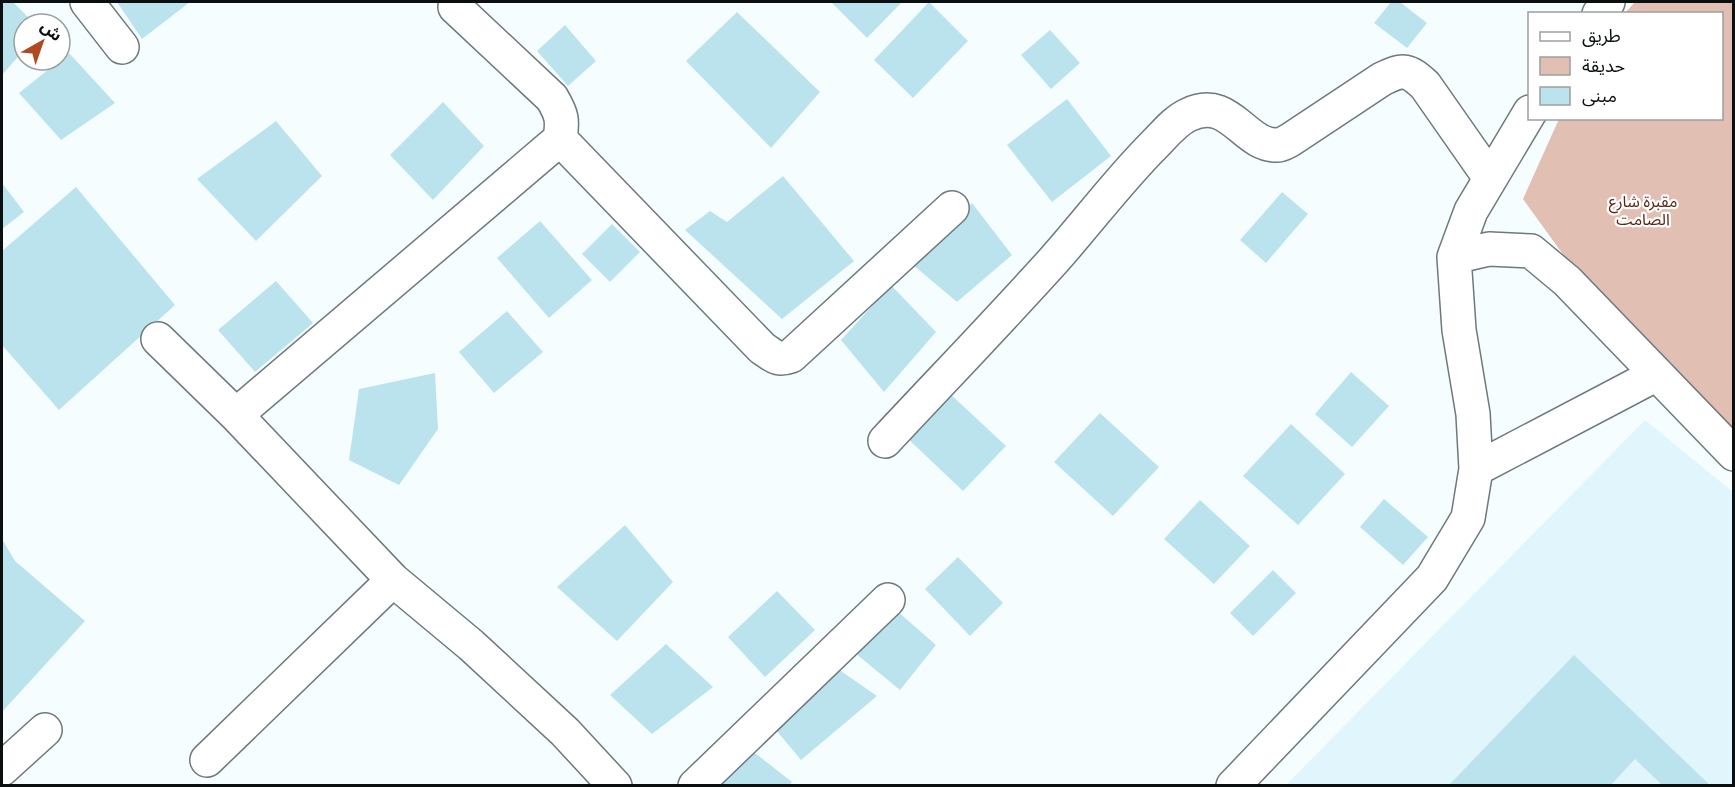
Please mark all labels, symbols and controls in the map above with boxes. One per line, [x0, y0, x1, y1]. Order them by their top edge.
north arrow [12, 12, 72, 72]
legend [1528, 12, 1723, 120]
text: ش [37, 16, 67, 45]
text: طريق [1582, 24, 1621, 47]
text: حديقة [1582, 54, 1625, 76]
text: مبنى [1582, 84, 1617, 107]
park label: مقبرة شارع الصامت [1609, 191, 1677, 228]

